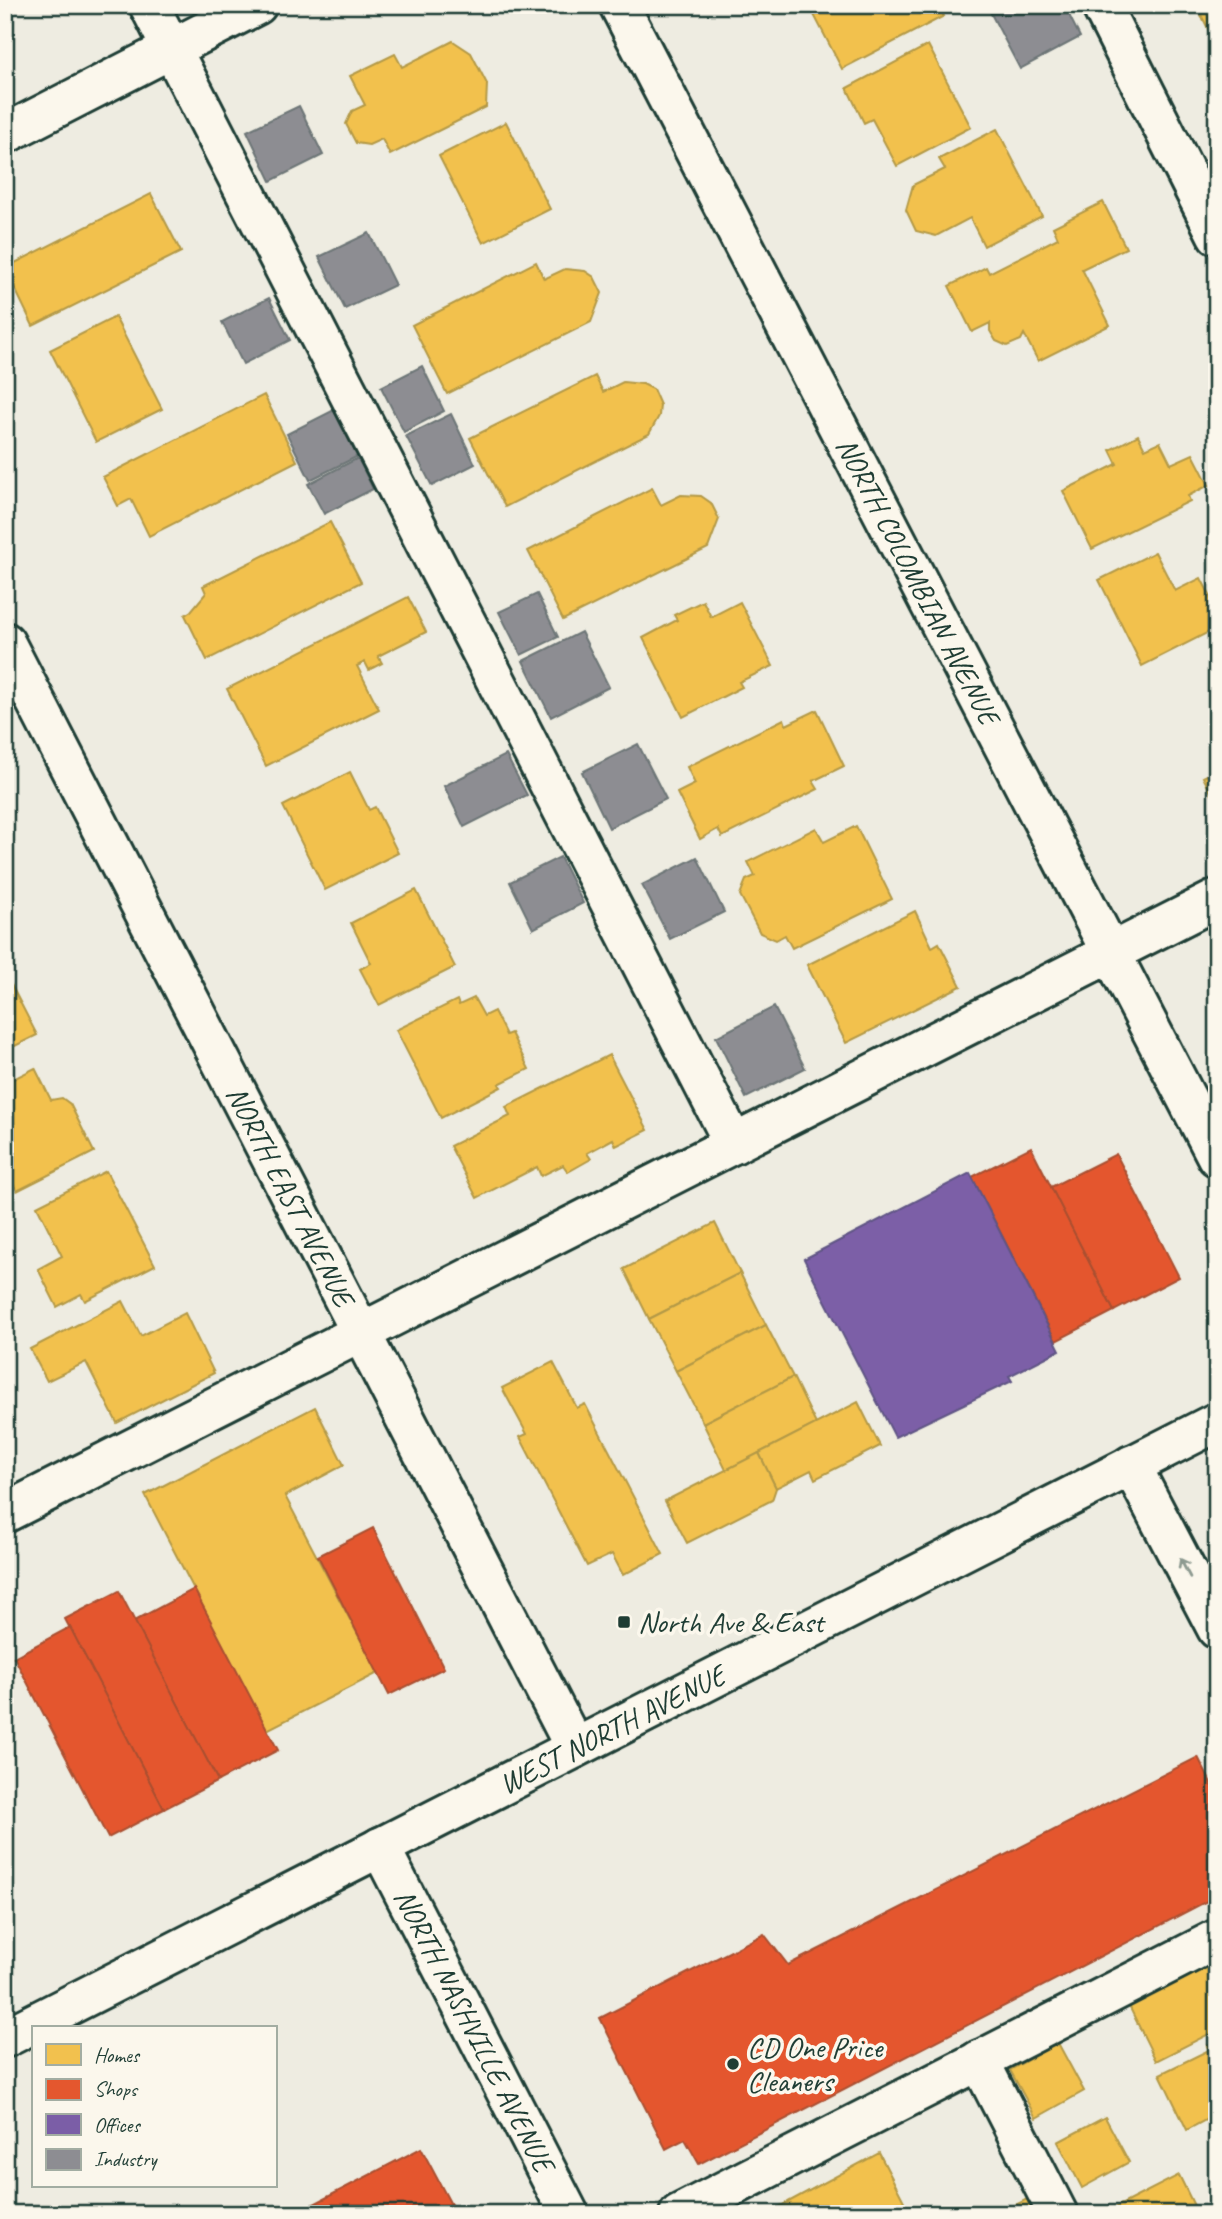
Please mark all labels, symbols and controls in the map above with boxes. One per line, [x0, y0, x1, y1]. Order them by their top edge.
street label: NORTH COLOMBIAN AVENUE [828, 431, 1010, 734]
street label: NORTH EAST AVENUE [218, 1079, 365, 1316]
one-way arrow [1177, 1559, 1191, 1579]
place label: North Ave & East [638, 1603, 826, 1641]
marker: North Ave & East [616, 1614, 632, 1630]
street label: WEST NORTH AVENUE [493, 1655, 735, 1803]
street label: NORTH NASHVILLE AVENUE [386, 1882, 565, 2181]
legend [32, 2026, 276, 2188]
place label: CD One Price Cleaners [747, 2028, 885, 2100]
text: Homes [94, 2042, 141, 2068]
marker: CD One Price Cleaners [725, 2056, 741, 2072]
text: Shops [94, 2076, 139, 2102]
text: Offices [94, 2112, 141, 2138]
text: Industry [94, 2146, 158, 2172]

